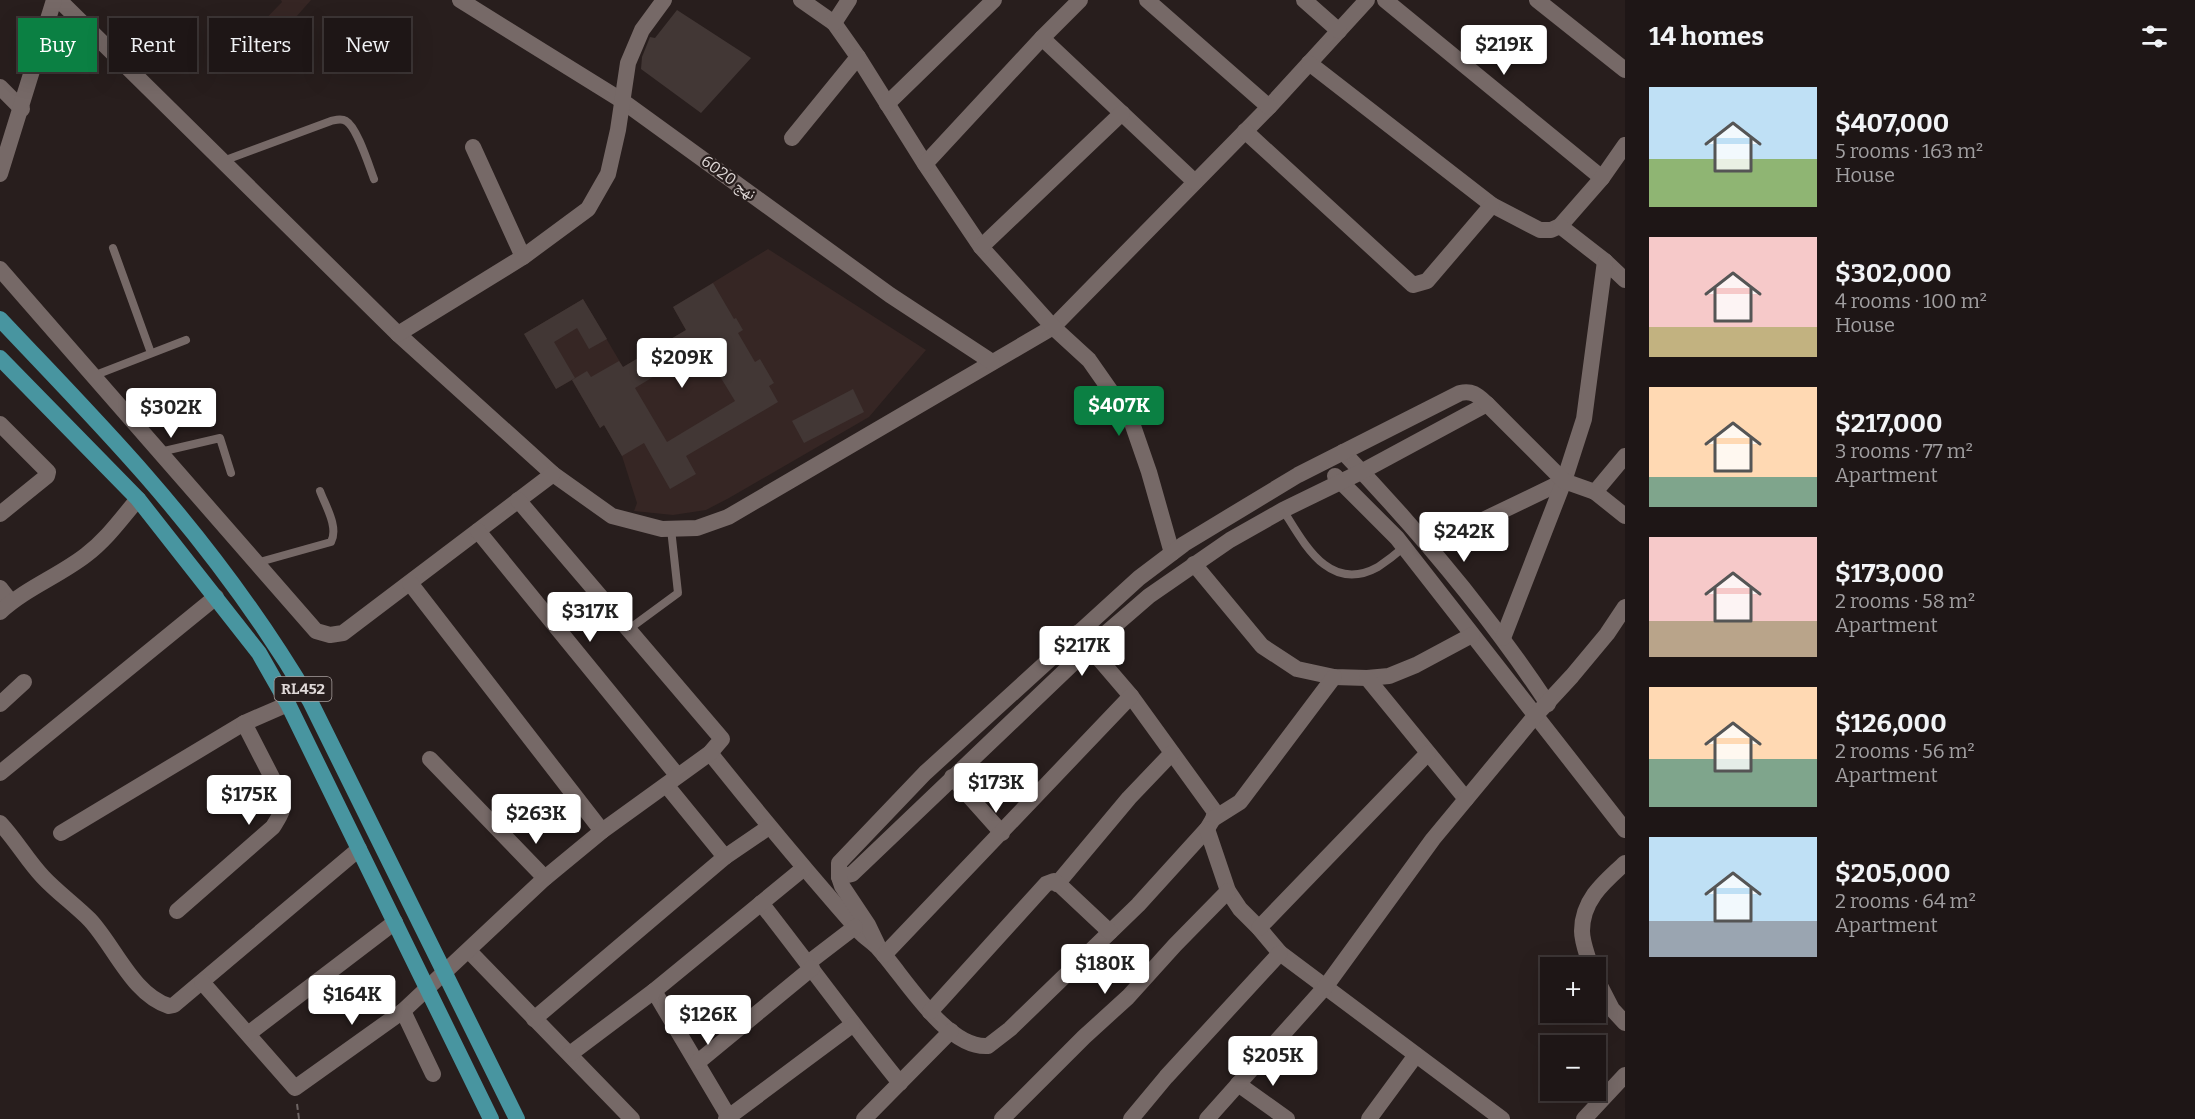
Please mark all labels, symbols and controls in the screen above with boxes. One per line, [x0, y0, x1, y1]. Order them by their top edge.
chip: Buy [18, 18, 97, 72]
chip: Rent [109, 18, 197, 72]
chip: Filters [209, 18, 312, 72]
chip: New [324, 18, 411, 72]
icon: filters [2138, 20, 2171, 53]
text: 14 homes [1649, 21, 1764, 52]
pin: $219K [1462, 25, 1546, 76]
text: $219K [1475, 32, 1533, 56]
text: $407,000 [1835, 108, 1949, 139]
icon: home [1697, 111, 1769, 183]
text: 5 rooms · 163 m² [1835, 139, 1983, 163]
street label: نهج 6020 [697, 151, 760, 204]
text: House [1835, 163, 1895, 187]
text: $302,000 [1835, 258, 1952, 289]
icon: home [1697, 261, 1769, 333]
text: 4 rooms · 100 m² [1835, 289, 1987, 313]
text: House [1835, 313, 1895, 337]
pin: $209K [640, 338, 724, 389]
text: $209K [651, 345, 713, 369]
pin: $407K [1077, 386, 1161, 437]
pin: $302K [129, 388, 213, 439]
text: $407K [1088, 393, 1150, 417]
text: $302K [140, 395, 202, 419]
text: $217,000 [1835, 408, 1943, 439]
icon: home [1697, 411, 1769, 483]
text: 3 rooms · 77 m² [1835, 439, 1973, 463]
text: Apartment [1835, 463, 1938, 487]
pin: $242K [1422, 512, 1506, 563]
text: $242K [1433, 519, 1495, 543]
text: $173,000 [1835, 558, 1944, 589]
icon: home [1697, 561, 1769, 633]
text: 2 rooms · 58 m² [1835, 589, 1975, 613]
pin: $317K [548, 592, 632, 643]
text: $317K [561, 599, 619, 623]
text: Apartment [1835, 613, 1938, 637]
pin: $217K [1040, 626, 1124, 677]
text: $217K [1054, 633, 1110, 657]
road number: RL452 [274, 677, 332, 701]
text: $126,000 [1835, 708, 1947, 739]
icon: home [1697, 711, 1769, 783]
text: 2 rooms · 56 m² [1835, 739, 1975, 763]
pin: $173K [954, 763, 1038, 814]
text: Apartment [1835, 763, 1938, 787]
text: $173K [968, 770, 1024, 794]
pin: $175K [207, 775, 291, 826]
text: $175K [221, 782, 277, 806]
pin: $263K [494, 794, 578, 845]
text: $263K [506, 801, 566, 825]
text: $205,000 [1835, 858, 1951, 889]
icon: home [1697, 861, 1769, 933]
text: 2 rooms · 64 m² [1835, 889, 1976, 913]
text: Apartment [1835, 913, 1938, 937]
pin: $180K [1063, 944, 1147, 995]
text: $180K [1075, 951, 1135, 975]
map controls [1540, 957, 1606, 1101]
button: + [1540, 957, 1606, 1023]
pin: $164K [310, 975, 394, 1026]
text: $164K [322, 982, 382, 1006]
pin: $126K [666, 995, 750, 1046]
text: $126K [679, 1002, 737, 1026]
button: − [1540, 1035, 1606, 1101]
pin: $205K [1231, 1036, 1315, 1087]
text: $205K [1242, 1043, 1304, 1067]

